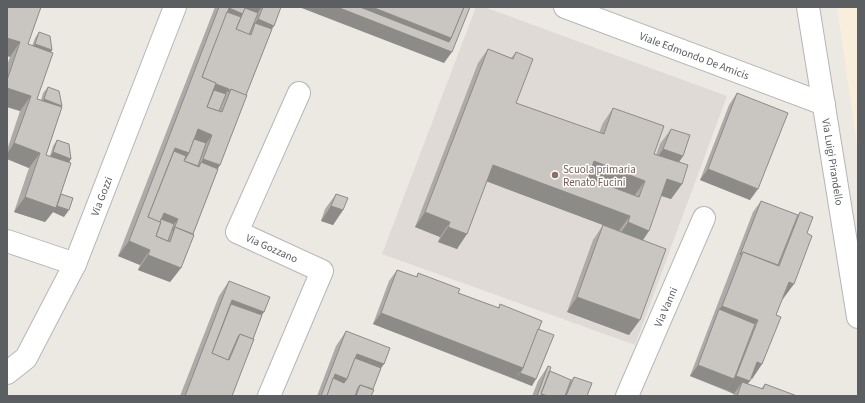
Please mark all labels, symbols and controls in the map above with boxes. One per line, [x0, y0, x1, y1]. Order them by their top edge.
street label: Viale Edmondo De Amicis [637, 28, 751, 83]
street label: Via Luigi Pirandello [818, 118, 847, 207]
place label: Scuola primaria Renato Fucini [563, 162, 636, 190]
marker: Scuola primaria Renato Fucini [550, 170, 560, 180]
street label: Via Gozzi [87, 175, 116, 218]
street label: Via Gozzano [243, 230, 300, 267]
street label: Via Vanni [651, 285, 681, 329]

